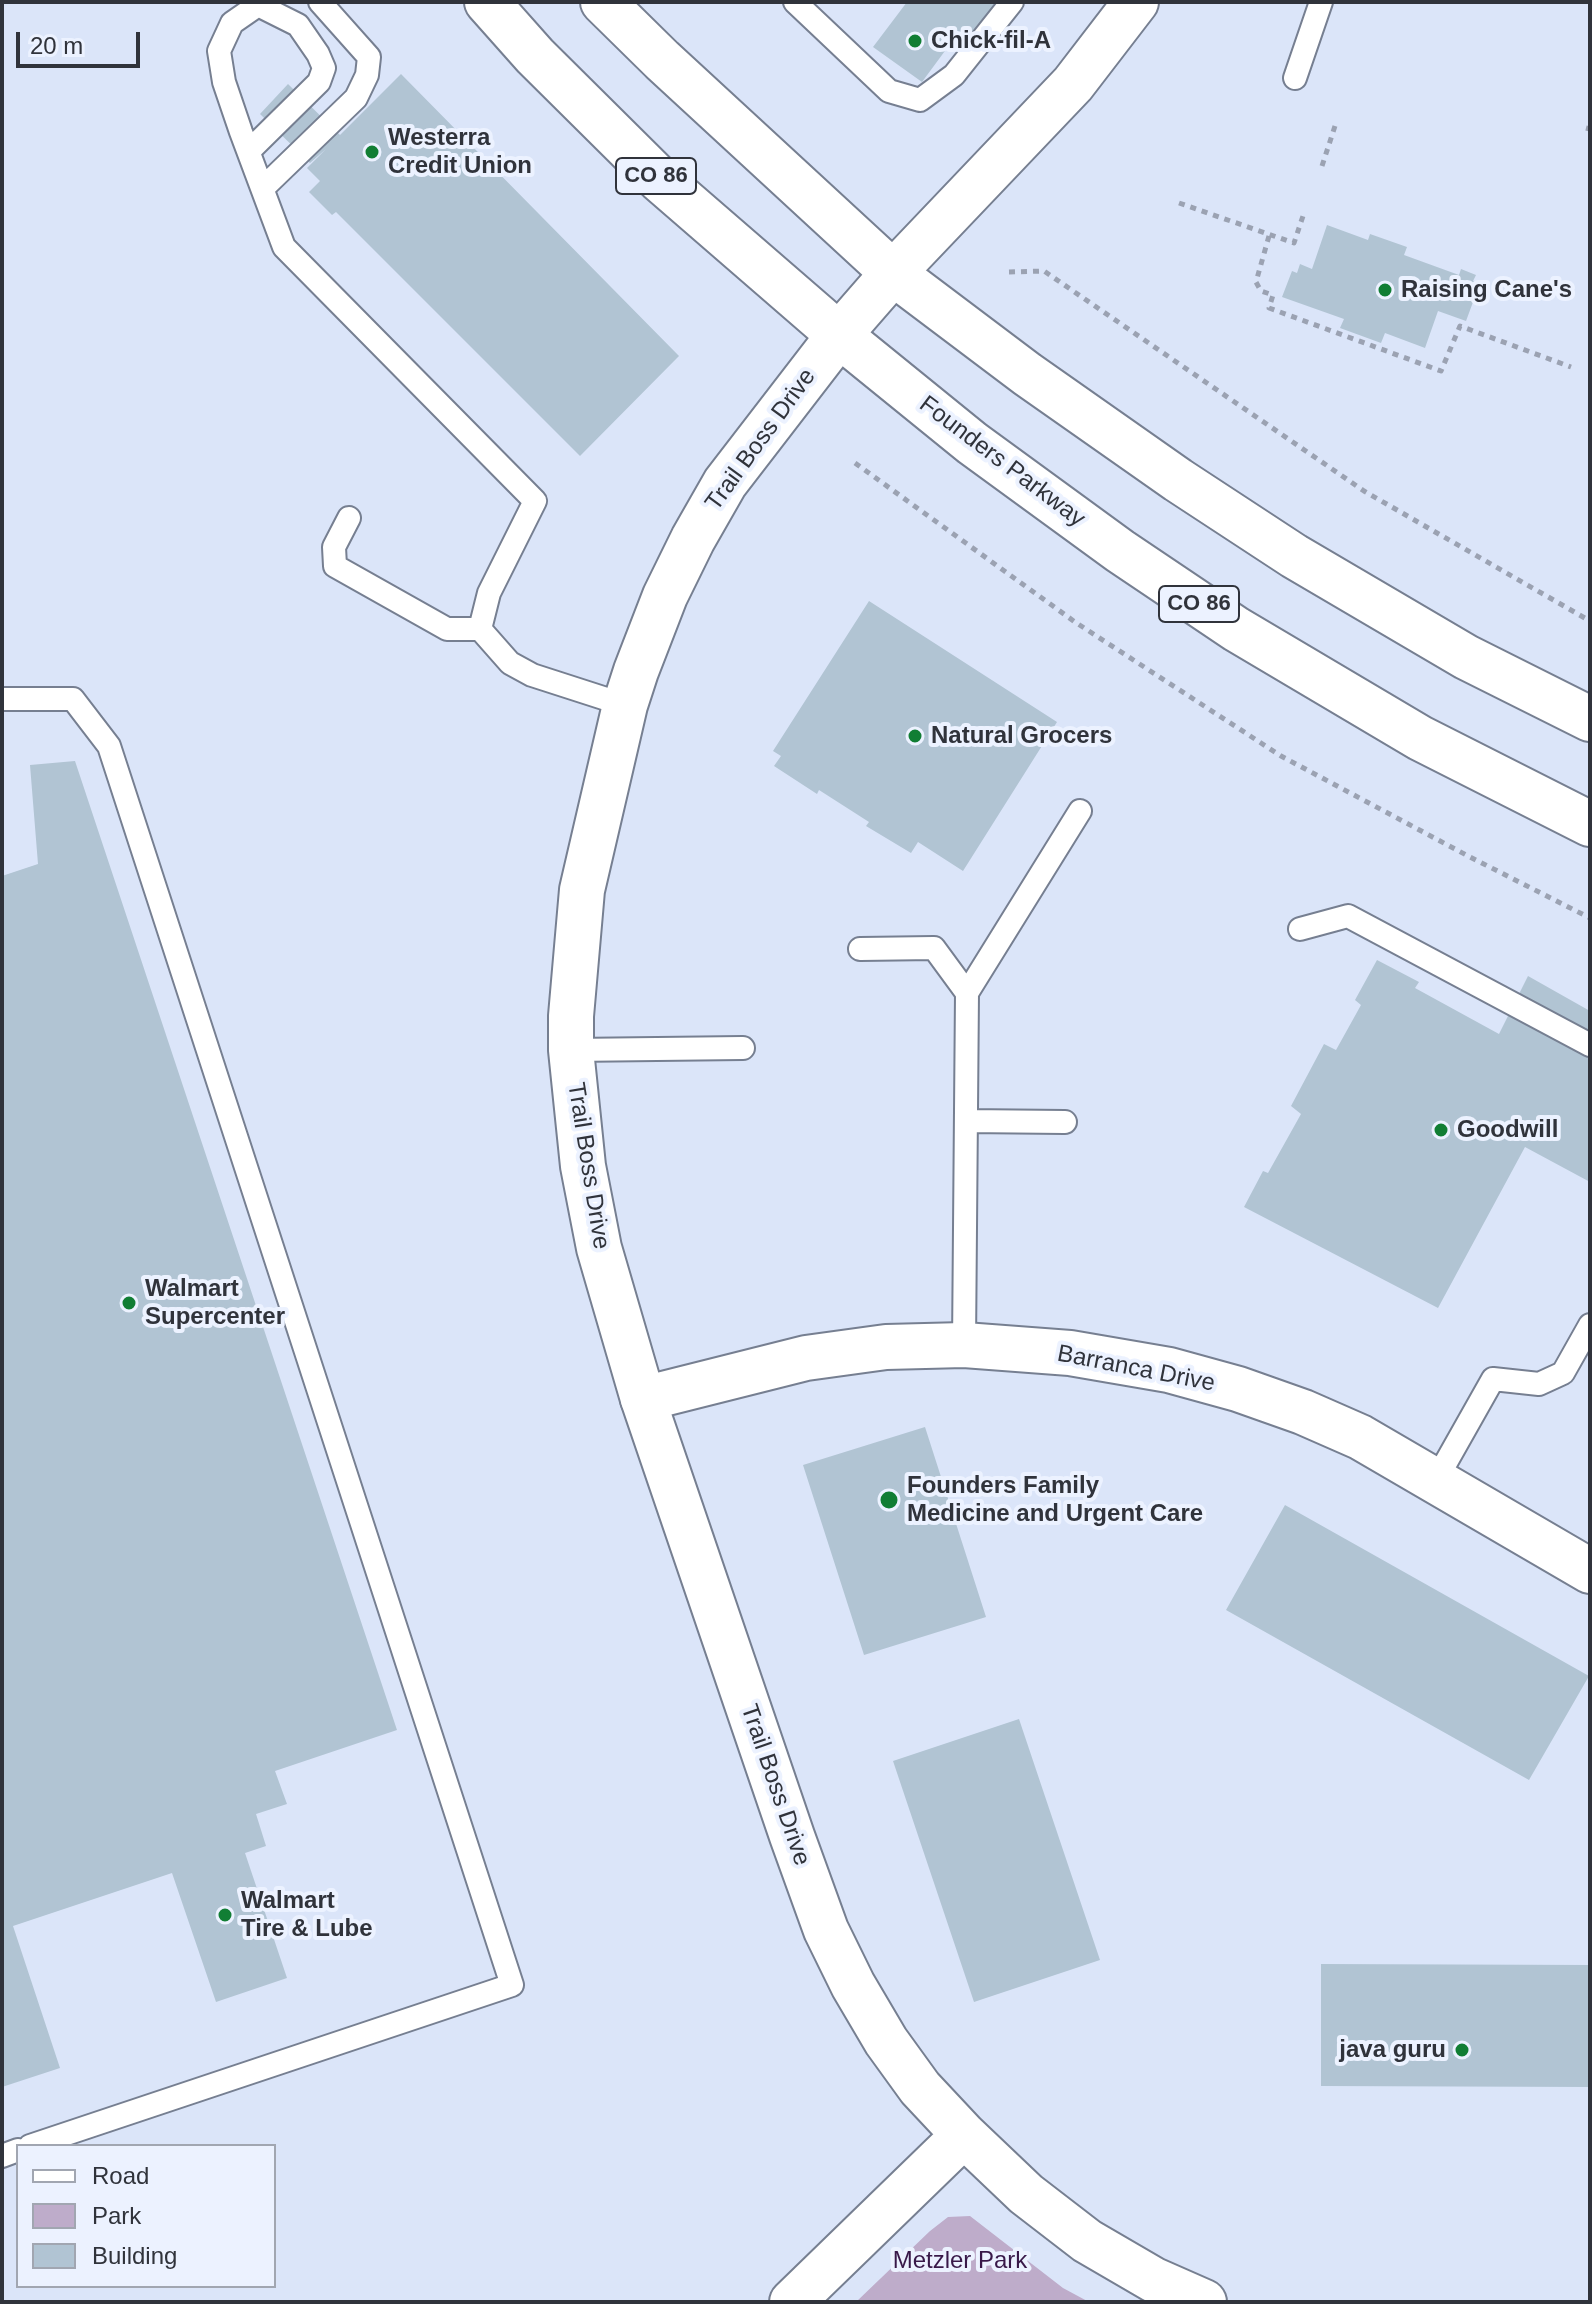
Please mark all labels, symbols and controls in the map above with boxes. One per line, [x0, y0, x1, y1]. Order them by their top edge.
scale bar [20, 16, 144, 66]
place label: Chick-fil-A [931, 27, 1051, 55]
text: 20 m [30, 32, 83, 59]
marker: Chick-fil-A [906, 32, 924, 50]
place label: Westerra Credit Union [388, 124, 532, 180]
marker: Westerra Credit Union [363, 143, 381, 161]
road number: CO 86 [616, 158, 696, 194]
place label: Raising Cane's [1401, 276, 1572, 304]
marker: Raising Cane's [1376, 281, 1394, 299]
street label: Trail Boss Drive [700, 363, 822, 517]
street label: Founders Parkway [913, 390, 1091, 534]
road number: CO 86 [1159, 586, 1239, 622]
place label: Natural Grocers [931, 722, 1112, 750]
marker: Natural Grocers [906, 727, 924, 745]
street label: Trail Boss Drive [561, 1081, 615, 1251]
place label: Goodwill [1457, 1116, 1558, 1144]
marker: Goodwill [1432, 1121, 1450, 1139]
place label: Walmart Supercenter [145, 1275, 285, 1331]
marker: Walmart Supercenter [120, 1294, 138, 1312]
street label: Barranca Drive [1055, 1340, 1217, 1398]
place label: Founders Family Medicine and Urgent Care [907, 1472, 1203, 1528]
marker: Founders Family Medicine and Urgent Care [878, 1489, 900, 1511]
street label: Trail Boss Drive [734, 1701, 816, 1869]
place label: Walmart Tire & Lube [241, 1887, 373, 1943]
marker: Walmart Tire & Lube [216, 1906, 234, 1924]
place label: java guru [1339, 2036, 1446, 2064]
marker: java guru [1453, 2041, 1471, 2059]
legend [16, 2144, 276, 2288]
text: Road [92, 2162, 149, 2189]
text: Park [92, 2202, 141, 2229]
text: Building [92, 2242, 177, 2269]
park label: Metzler Park [893, 2247, 1027, 2275]

